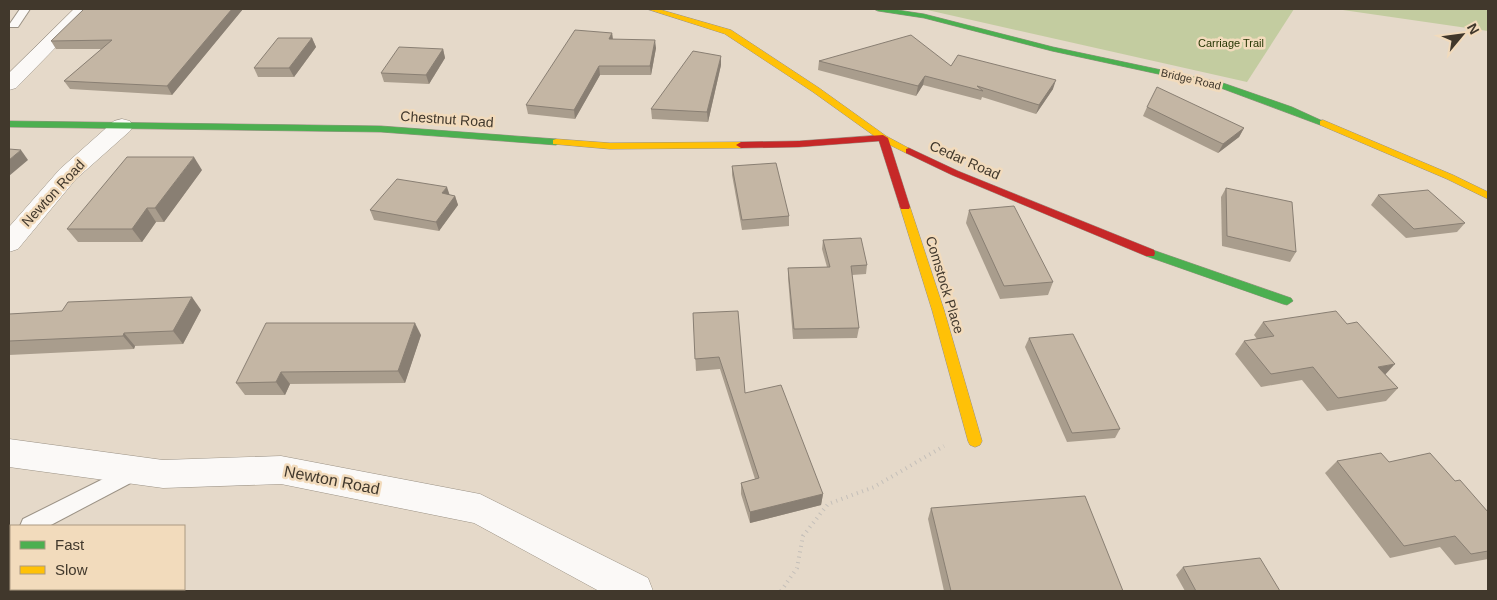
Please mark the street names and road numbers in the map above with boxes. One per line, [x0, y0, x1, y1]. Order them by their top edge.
street label: Bridge Road [1160, 66, 1222, 92]
street label: Chestnut Road [400, 108, 494, 130]
street label: Cedar Road [927, 137, 1003, 183]
street label: Newton Road [18, 157, 88, 229]
street label: Comstock Place [923, 234, 967, 336]
street label: Newton Road [283, 462, 381, 498]

